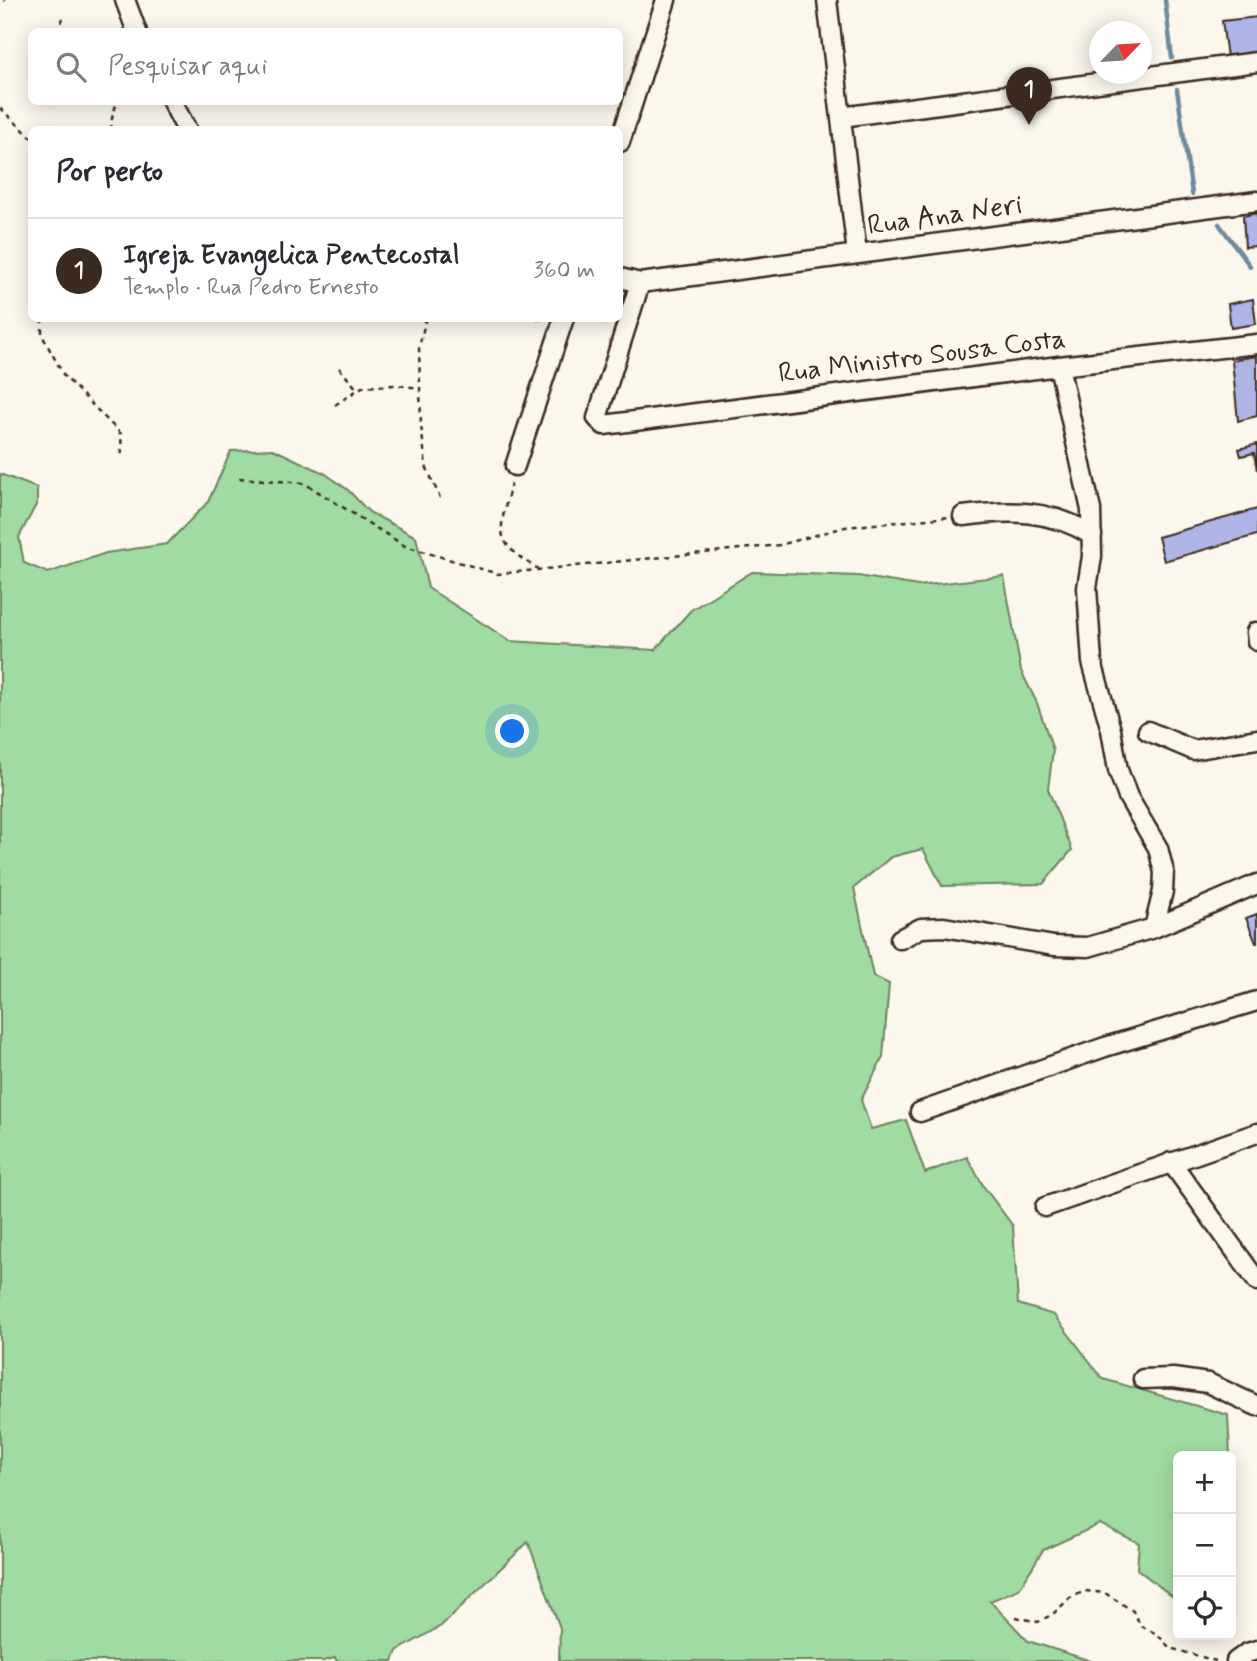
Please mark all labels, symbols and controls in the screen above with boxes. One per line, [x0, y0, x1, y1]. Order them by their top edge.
north arrow [1089, 21, 1152, 84]
search box [28, 28, 623, 105]
icon: search [52, 48, 90, 86]
text: Pesquisar aqui [108, 50, 267, 84]
pin: 1 [1006, 67, 1052, 125]
text: Por perto [56, 152, 163, 191]
street label: Rua Ana Neri [865, 187, 1025, 245]
text: Igreja Evangelica Pentecostal [123, 239, 459, 273]
text: 1 [74, 256, 84, 286]
text: 360 m [534, 256, 595, 286]
text: Templo · Rua Pedro Ernesto [123, 273, 379, 303]
street label: Rua Ministro Sousa Costa [776, 321, 1068, 393]
your location [495, 714, 529, 748]
map controls [1173, 1451, 1236, 1640]
button: + [1173, 1451, 1236, 1514]
button: − [1173, 1514, 1236, 1577]
button: locate [1173, 1577, 1236, 1640]

